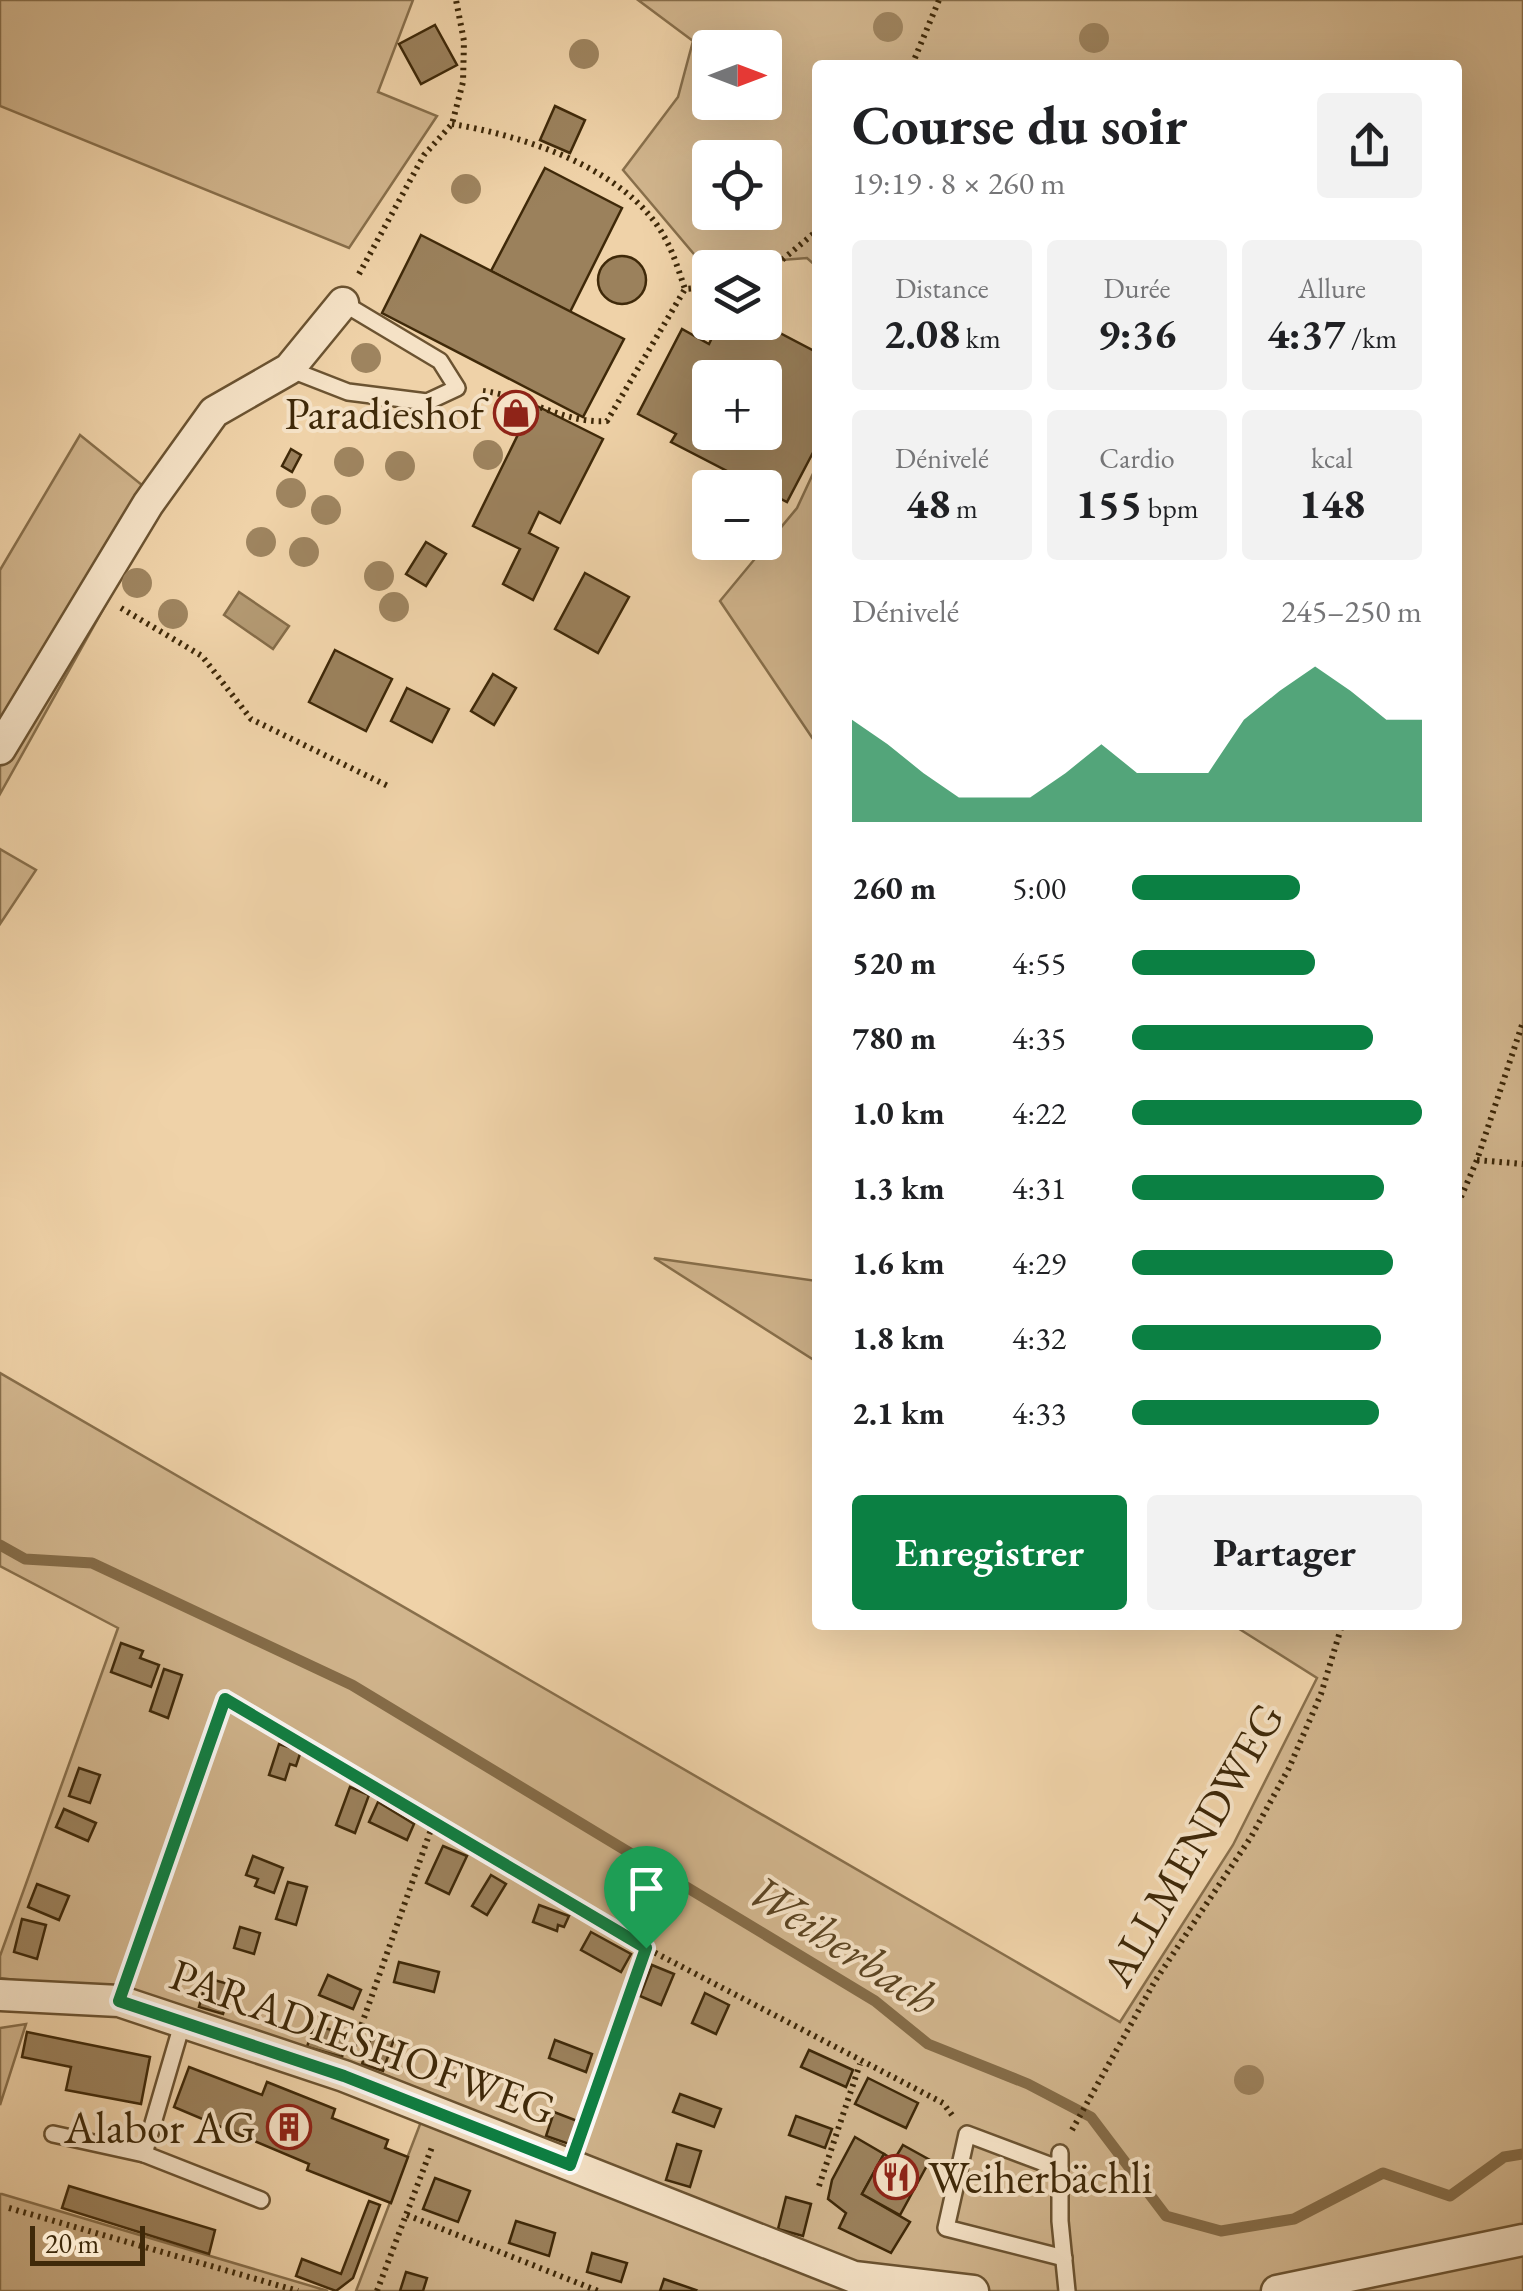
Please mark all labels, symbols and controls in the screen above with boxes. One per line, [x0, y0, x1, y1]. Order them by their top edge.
north arrow [692, 30, 782, 120]
map controls [692, 30, 782, 560]
text: Course du soir [852, 89, 1187, 160]
button: share [1317, 93, 1422, 198]
button: locate [692, 140, 782, 230]
text: 19:19 · 8 × 260 m [852, 162, 1065, 204]
button: layers [692, 250, 782, 340]
text: Distance [895, 270, 989, 306]
text: Durée [1104, 270, 1170, 306]
text: Allure [1298, 270, 1366, 306]
text: 2.08 [883, 306, 960, 361]
text: 9:36 [1098, 306, 1176, 361]
text: 4:37 [1267, 306, 1345, 361]
text: km [960, 320, 1001, 356]
text: /km [1345, 320, 1397, 356]
button: + [692, 360, 782, 450]
place label: Paradieshof [285, 384, 489, 442]
shop icon: Paradieshof [493, 390, 539, 436]
text: Dénivelé [895, 440, 989, 476]
text: Cardio [1099, 440, 1175, 476]
text: kcal [1311, 440, 1353, 476]
button: − [692, 470, 782, 560]
text: 48 [906, 476, 951, 531]
text: 155 [1076, 476, 1142, 531]
text: 148 [1299, 476, 1365, 531]
text: m [951, 490, 978, 526]
text: bpm [1142, 490, 1199, 526]
text: Dénivelé [852, 590, 959, 632]
text: 245–250 m [1281, 590, 1422, 632]
text: 260 m [852, 867, 936, 909]
text: 5:00 [1012, 867, 1066, 909]
text: 520 m [852, 942, 936, 984]
text: 4:55 [1012, 942, 1066, 984]
text: 780 m [852, 1017, 936, 1059]
text: 4:35 [1012, 1017, 1066, 1059]
text: 1.0 km [852, 1092, 945, 1134]
text: 4:22 [1012, 1092, 1066, 1134]
text: 1.3 km [852, 1167, 945, 1209]
text: 4:31 [1012, 1167, 1066, 1209]
text: 1.6 km [852, 1242, 945, 1284]
text: 4:29 [1012, 1242, 1066, 1284]
text: 1.8 km [852, 1317, 945, 1359]
text: 4:32 [1012, 1317, 1066, 1359]
text: 2.1 km [852, 1392, 945, 1434]
text: 4:33 [1012, 1392, 1066, 1434]
button: Enregistrer [852, 1495, 1127, 1610]
button: Partager [1147, 1495, 1422, 1610]
street label: ALLMENDWEG [1087, 1692, 1296, 1997]
pin [604, 1846, 689, 1949]
water label: Weiherbach [737, 1859, 951, 2029]
icon: arrive [619, 1861, 674, 1916]
street label: PARADIESHOFWEG [162, 1944, 564, 2138]
place label: Alabor AG [63, 2098, 256, 2156]
building icon: Alabor AG [266, 2104, 312, 2150]
place label: Weiherbächli [928, 2148, 1153, 2206]
restaurant icon: Weiherbächli [873, 2154, 919, 2200]
scale bar [30, 2221, 145, 2266]
text: 20 m [45, 2225, 99, 2261]

